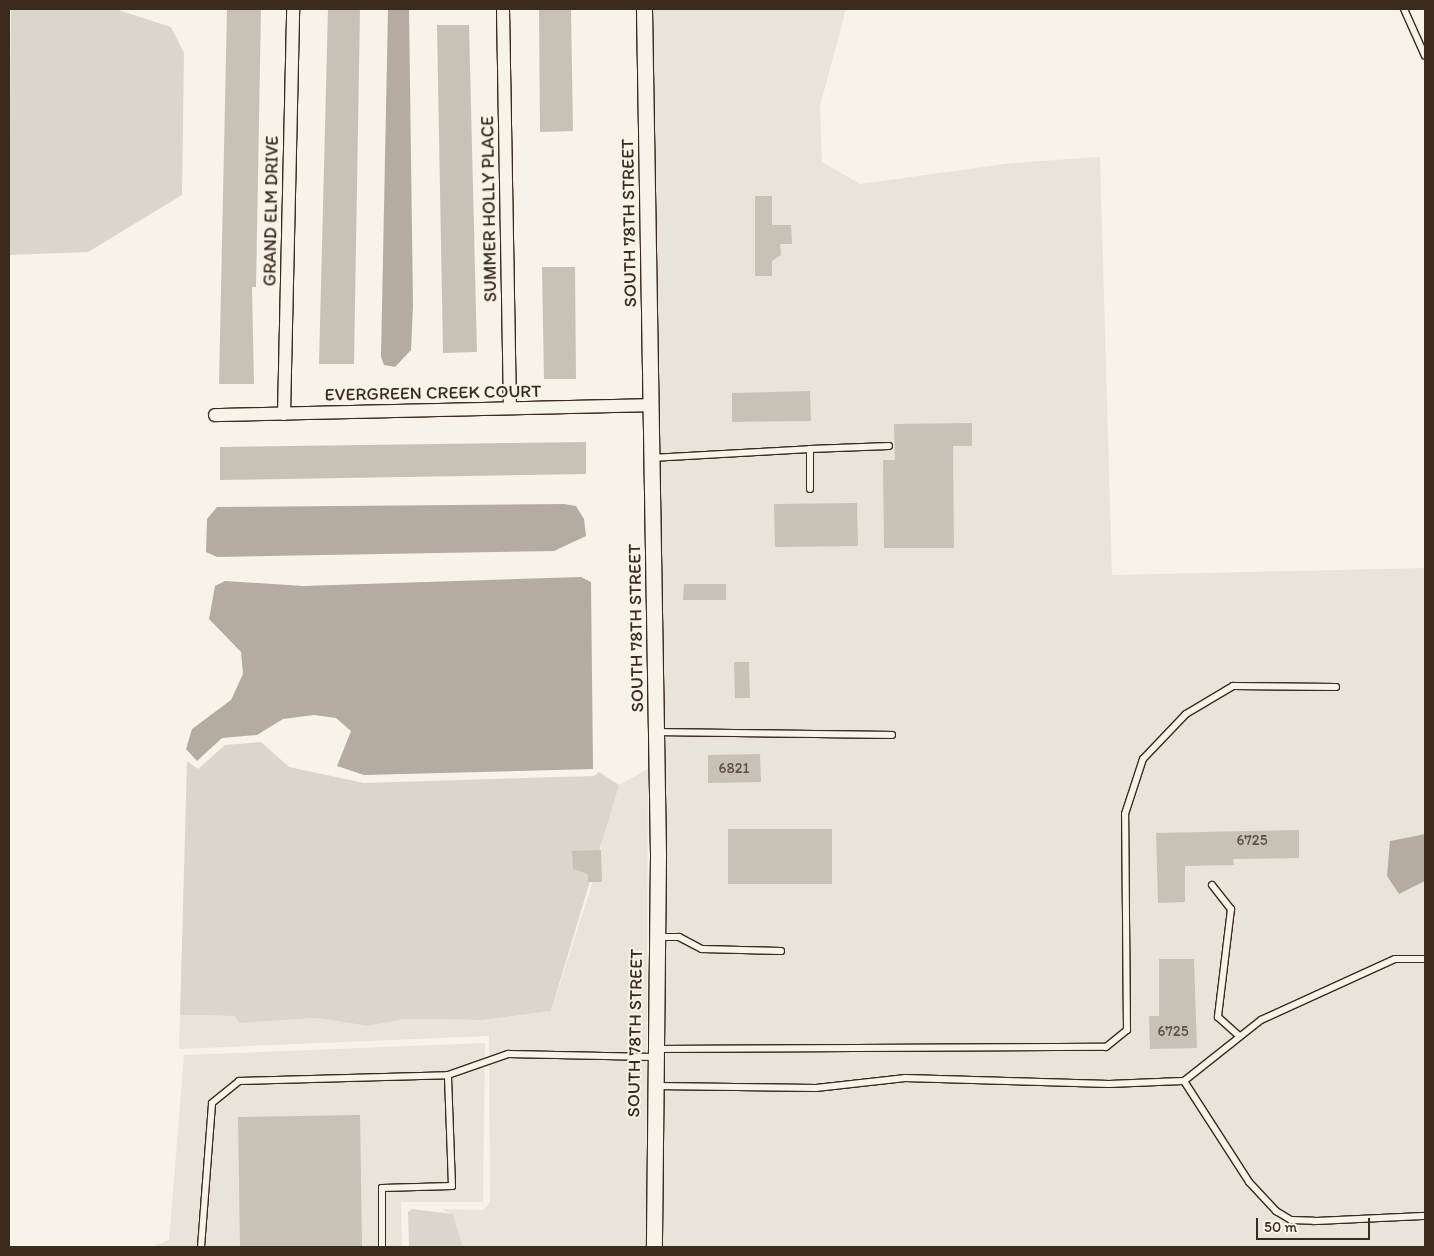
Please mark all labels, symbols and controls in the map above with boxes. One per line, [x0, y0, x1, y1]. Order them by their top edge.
street label: SUMMER HOLLY PLACE [477, 116, 501, 302]
street label: GRAND ELM DRIVE [259, 135, 283, 287]
street label: SOUTH 78TH STREET [617, 139, 641, 307]
street label: EVERGREEN CREEK COURT [324, 380, 542, 406]
street label: SOUTH 78TH STREET [624, 544, 648, 712]
house number: 6821 [718, 760, 750, 778]
house number: 6725 [1236, 832, 1268, 850]
street label: SOUTH 78TH STREET [623, 949, 647, 1117]
house number: 6725 [1157, 1023, 1189, 1041]
scale bar [1259, 1208, 1373, 1240]
text: 50 m [1264, 1218, 1297, 1236]

